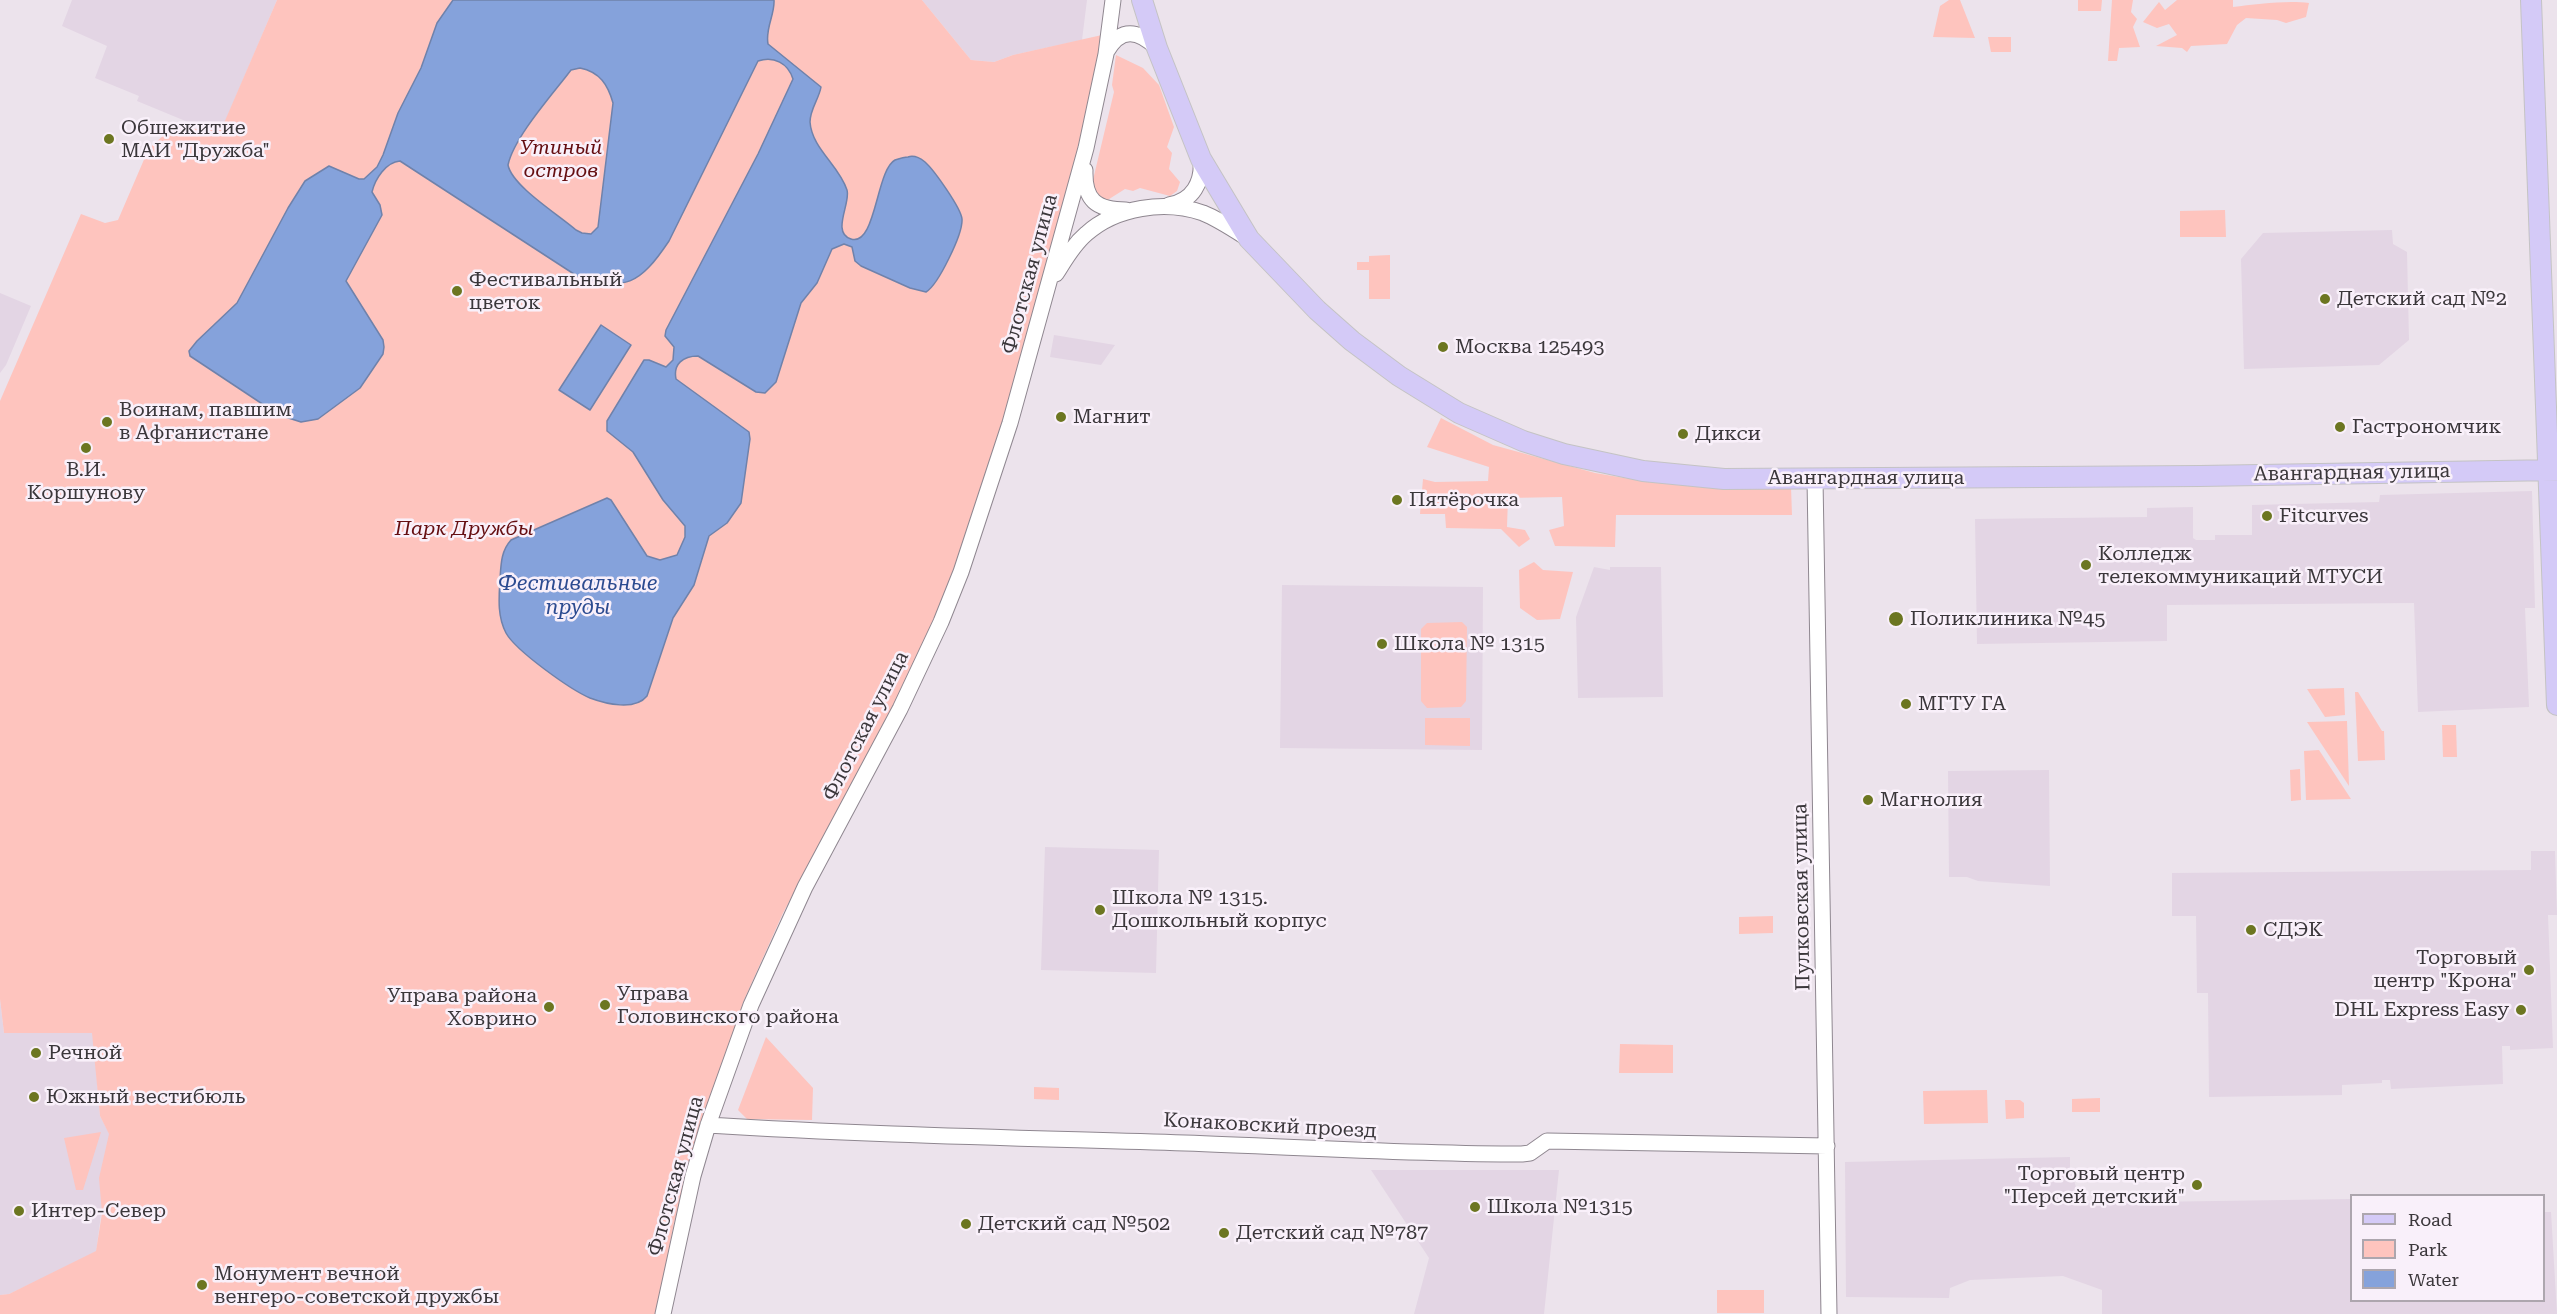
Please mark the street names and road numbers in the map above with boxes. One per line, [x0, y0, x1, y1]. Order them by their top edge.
street label: Флотская улица [997, 191, 1063, 357]
street label: Авангардная улица [2253, 459, 2451, 487]
street label: Авангардная улица [1768, 466, 1964, 490]
street label: Флотская улица [818, 647, 914, 805]
street label: Пулковская улица [1788, 803, 1816, 991]
street label: Флотская улица [643, 1093, 709, 1259]
street label: Конаковский проезд [1163, 1108, 1377, 1144]

